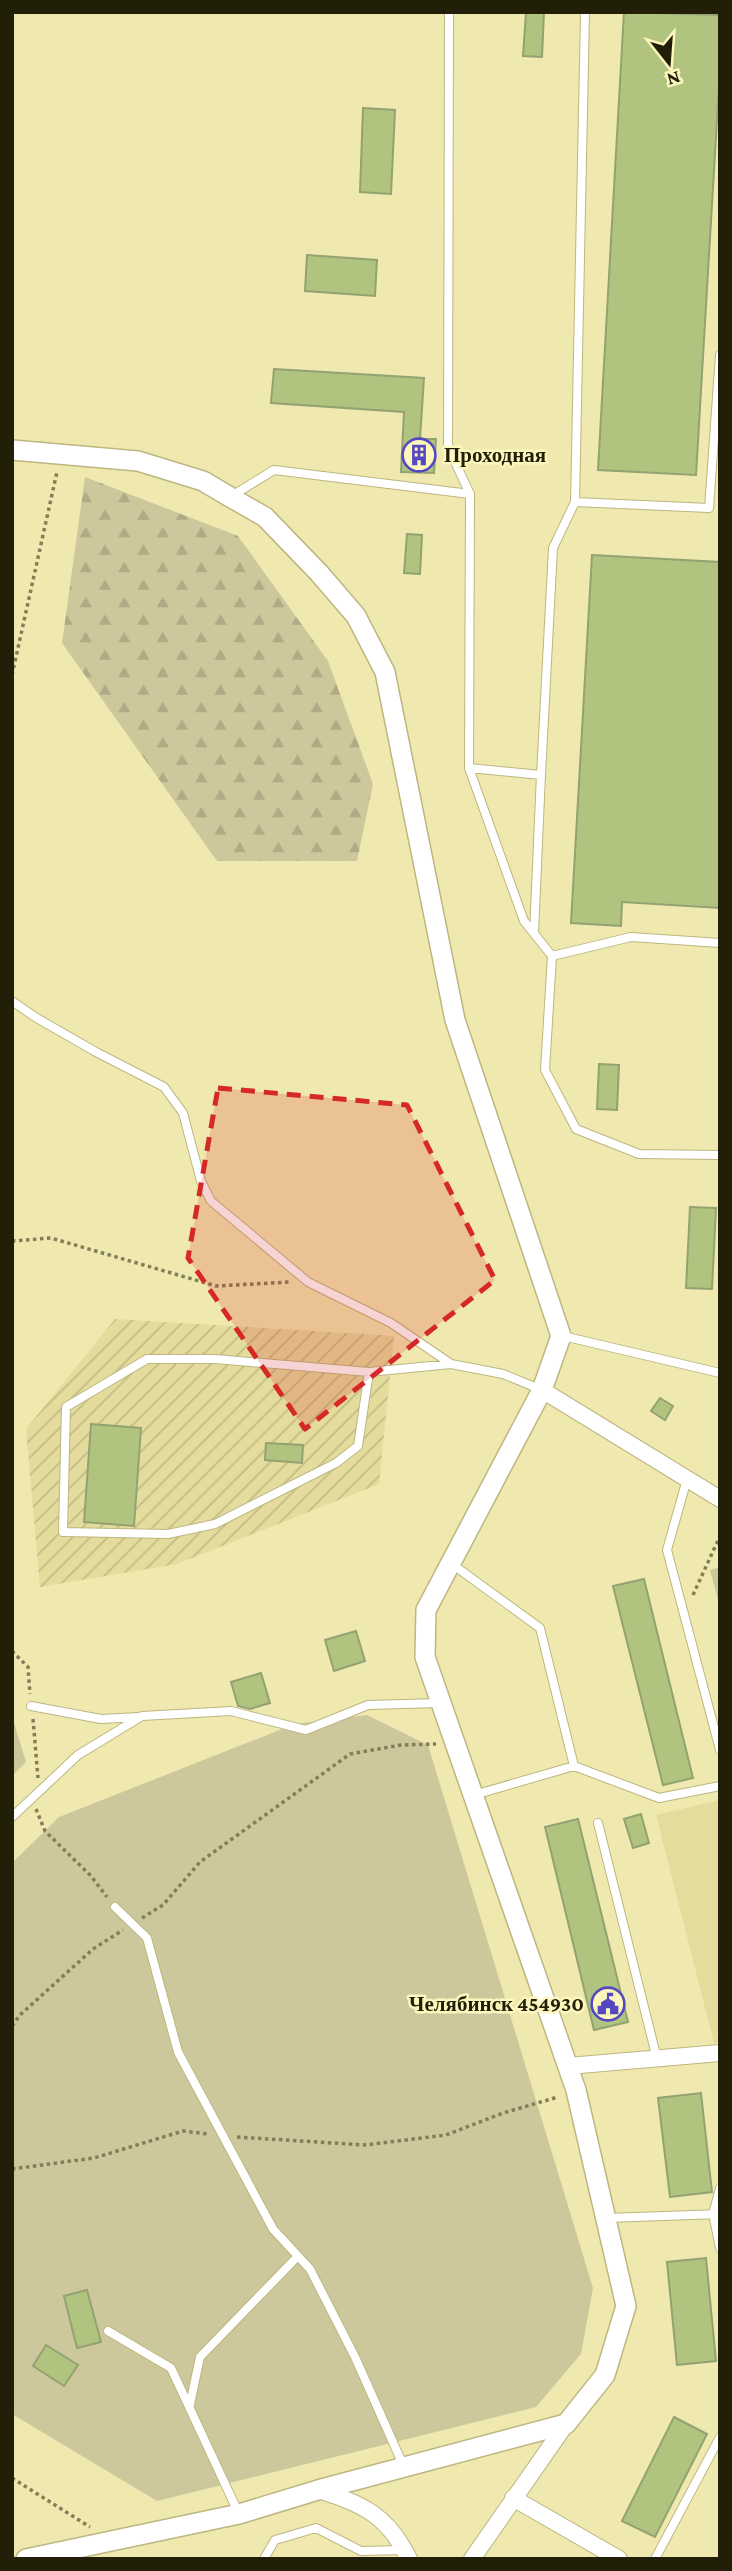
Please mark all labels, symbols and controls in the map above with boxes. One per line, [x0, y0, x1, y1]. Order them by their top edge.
north arrow [634, 28, 704, 98]
text: N [665, 67, 683, 91]
building icon: Проходная [400, 436, 438, 474]
place label: Проходная [444, 443, 546, 467]
public building icon: Челябинск 454930 [589, 1985, 627, 2023]
place label: Челябинск 454930 [409, 1992, 584, 2016]

